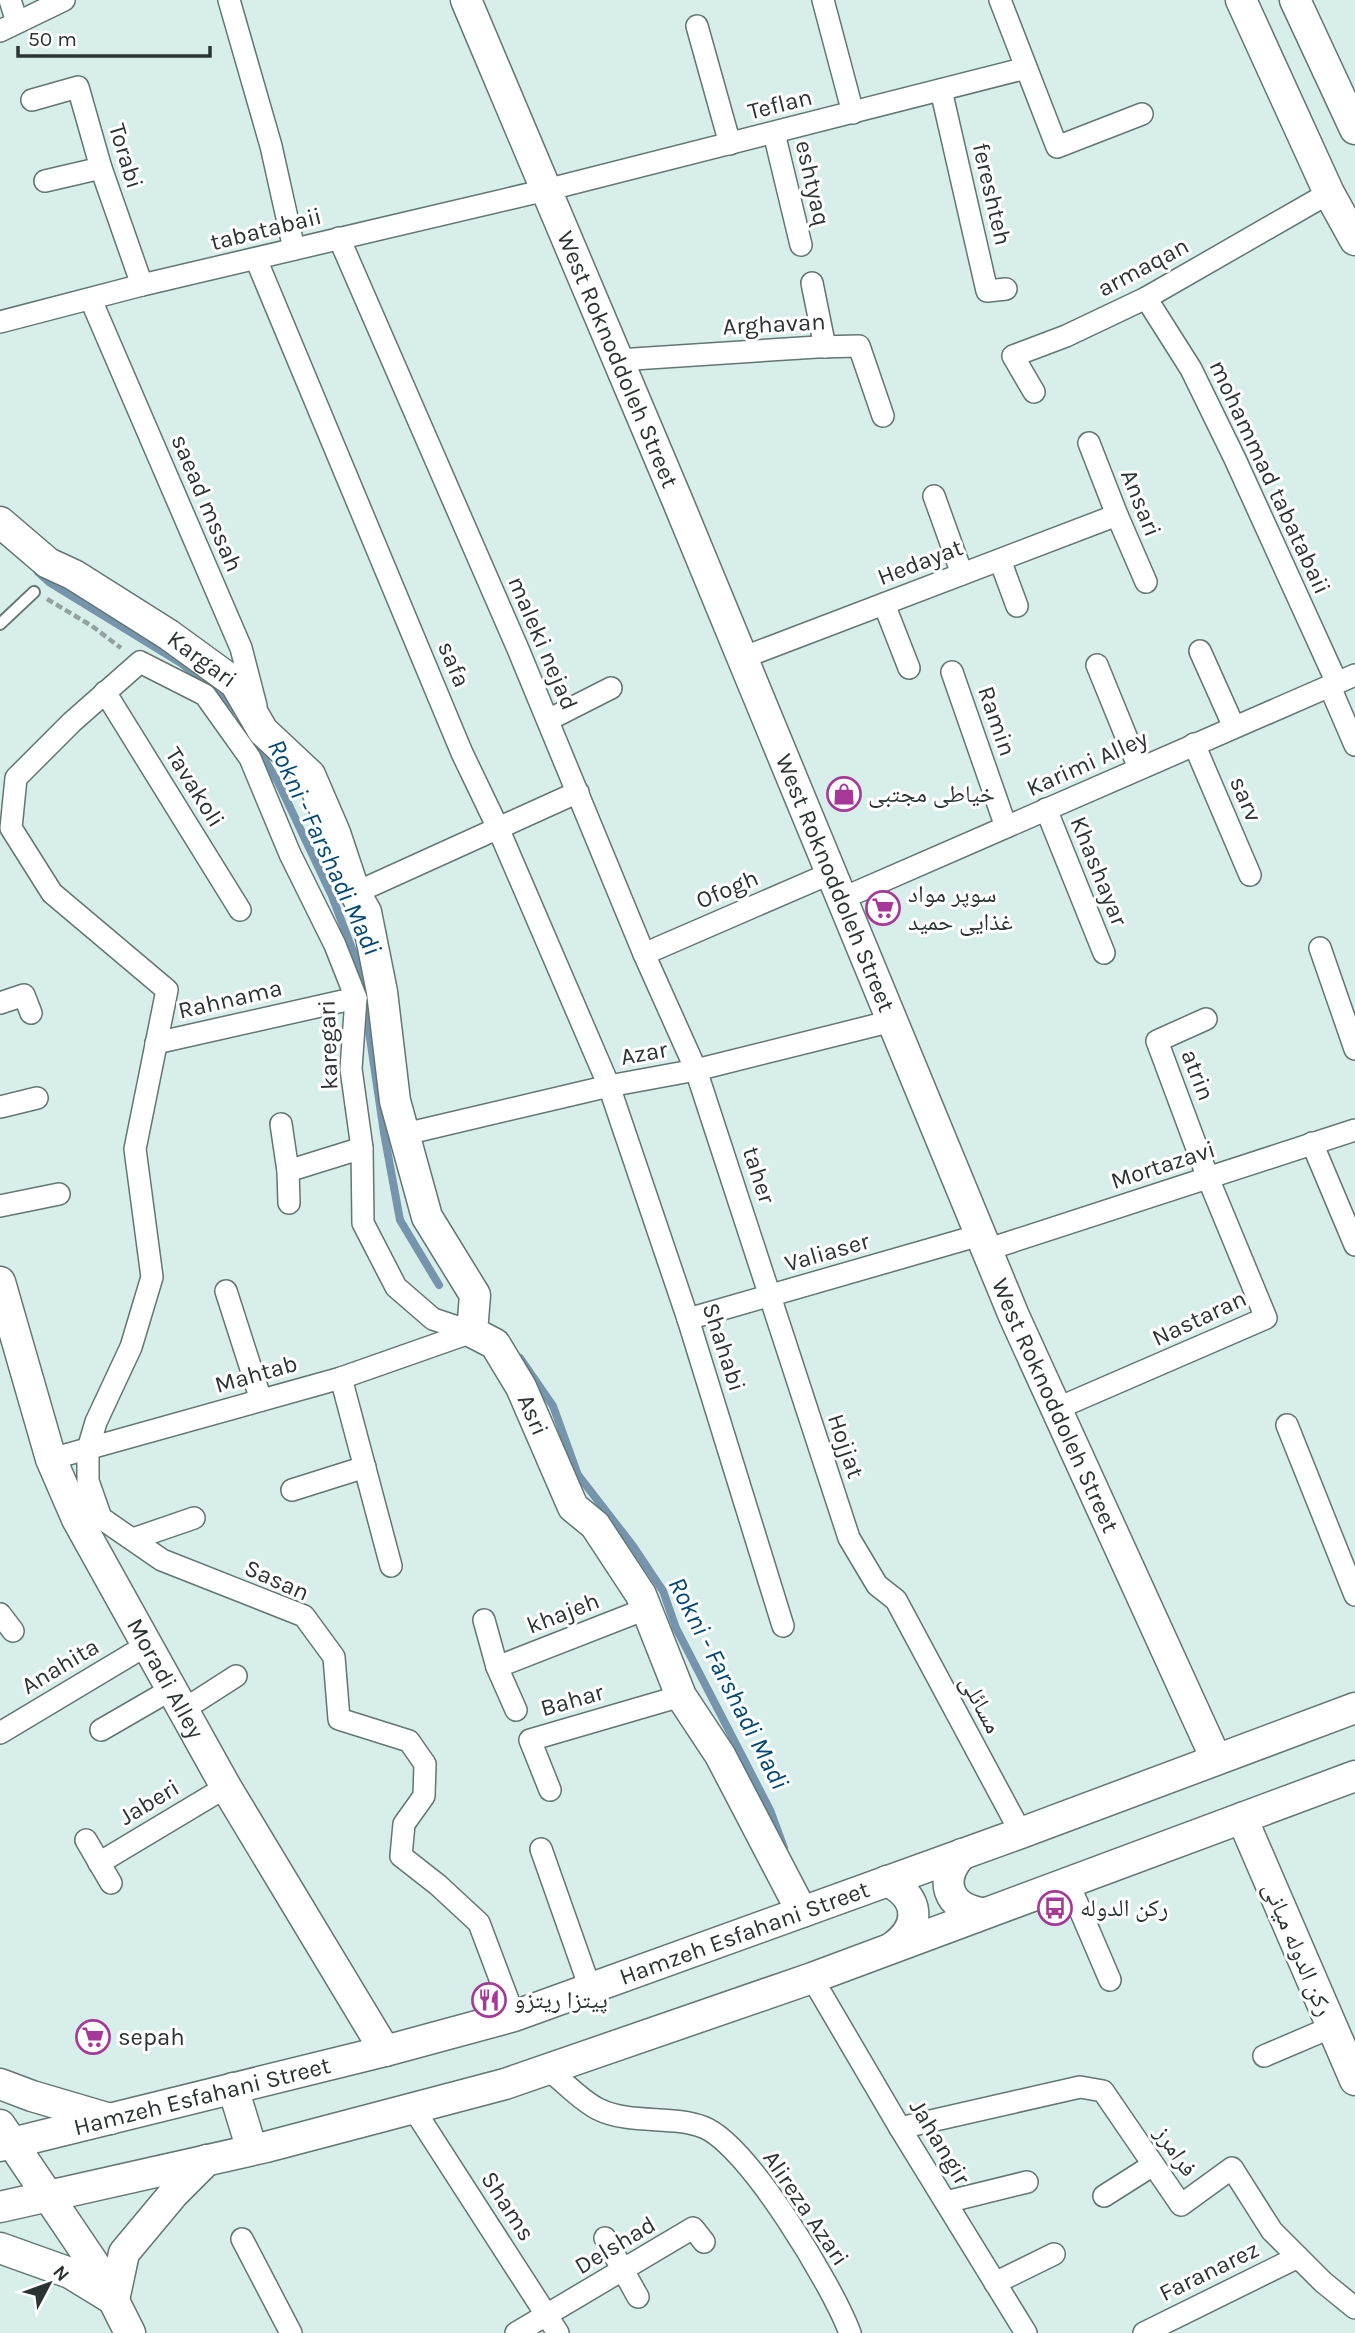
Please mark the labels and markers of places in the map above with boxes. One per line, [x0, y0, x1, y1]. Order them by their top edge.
shop icon: خیاطی مجتبی [825, 775, 863, 813]
place label: خیاطی مجتبی [868, 780, 995, 808]
place label: سوپر مواد غذایی حمید [908, 880, 1013, 936]
supermarket icon: سوپر مواد غذایی حمید [864, 889, 902, 927]
bus stop icon: رکن الدوله [1036, 1889, 1074, 1927]
place label: رکن الدوله [1080, 1894, 1168, 1922]
restaurant icon: پیتزا ریتزو [470, 1981, 508, 2019]
place label: پیتزا ریتزو [514, 1986, 608, 2014]
supermarket icon: sepah [74, 2018, 112, 2056]
place label: sepah [118, 2023, 185, 2051]

